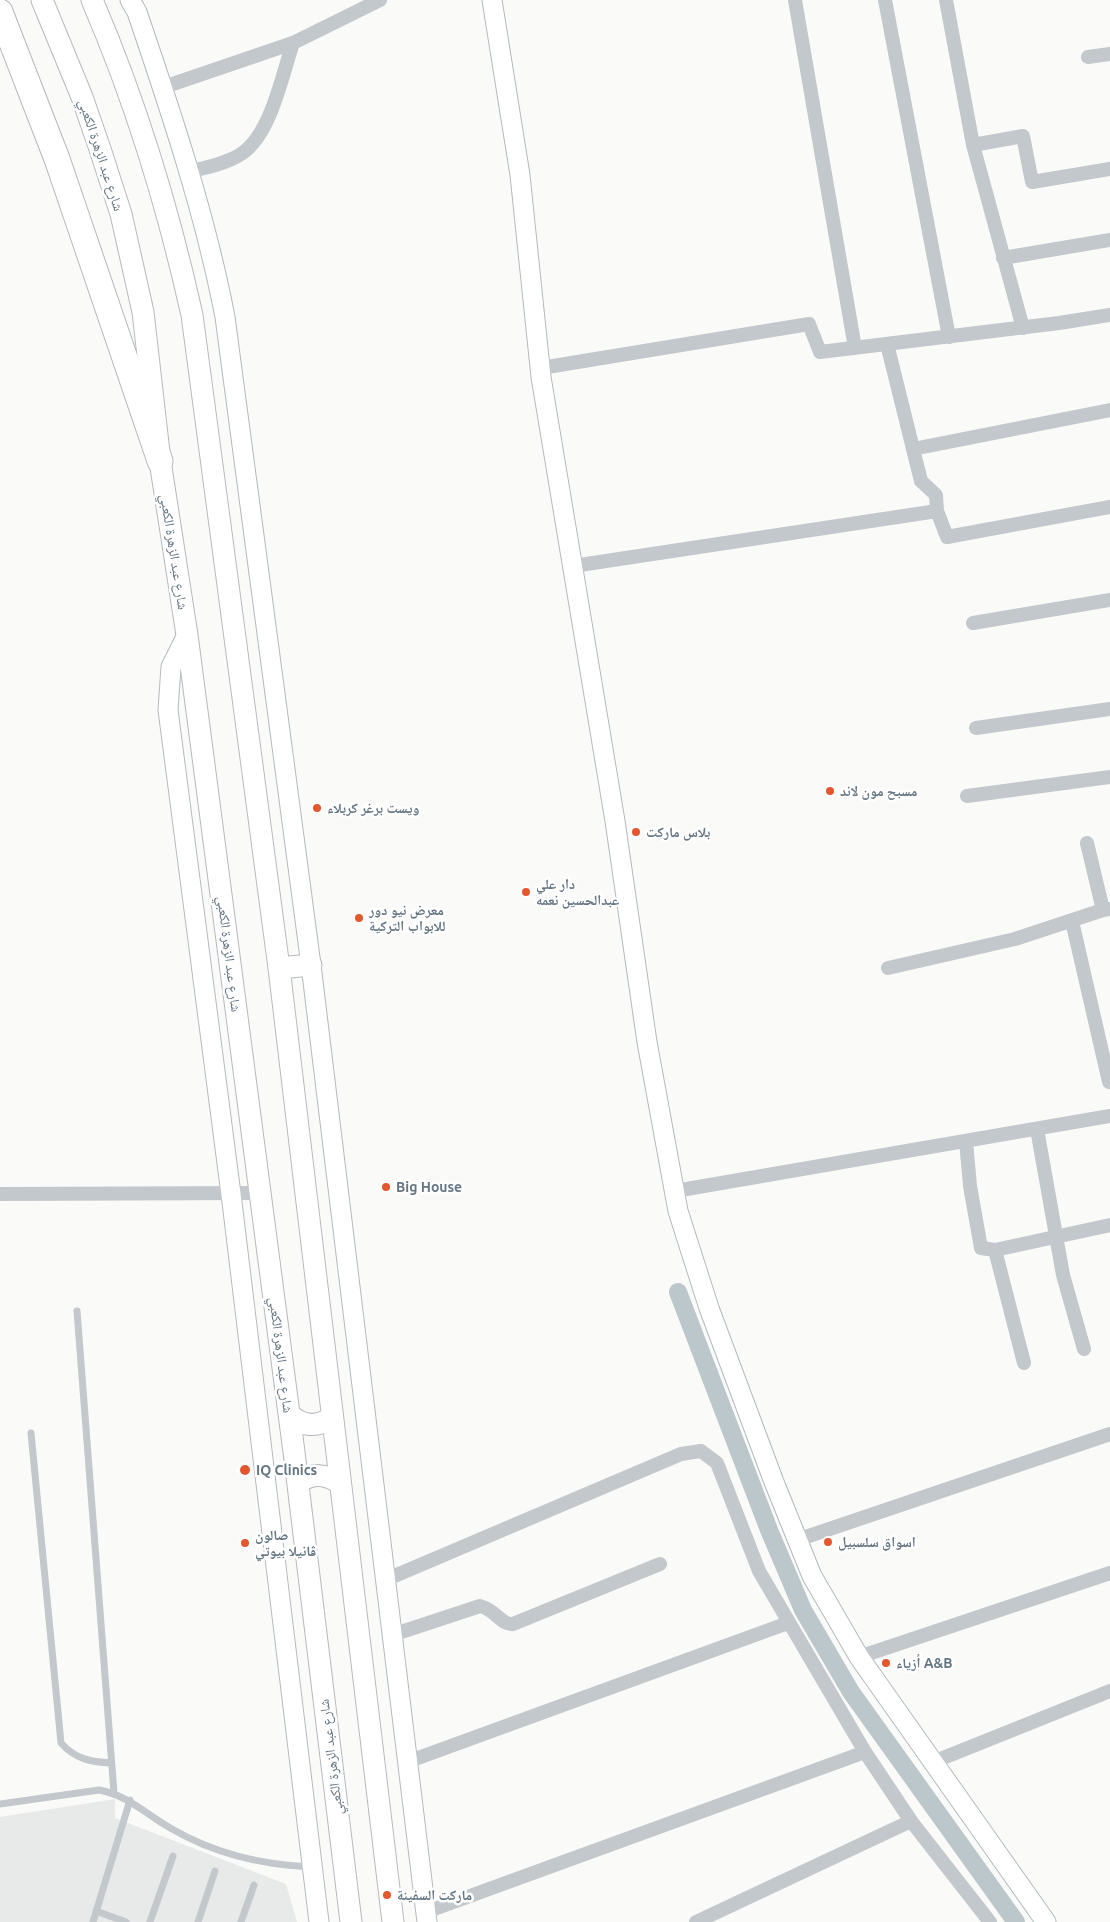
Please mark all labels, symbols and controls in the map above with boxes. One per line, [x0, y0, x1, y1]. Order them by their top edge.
street label: شارع عبد الزهرة الكعبي [75, 97, 127, 213]
street label: شارع عبد الزهرة الكعبي [157, 493, 191, 611]
place label: مسبح مون لاند [840, 783, 917, 799]
marker: مسبح مون لاند [824, 785, 836, 797]
place label: ويست برغر كربلاء [327, 800, 419, 816]
marker: ويست برغر كربلاء [311, 802, 323, 814]
place label: بلاس ماركت [646, 824, 710, 840]
marker: بلاس ماركت [630, 826, 642, 838]
place label: دار علي عبدالحسين نعمه [536, 876, 619, 909]
marker: دار علي عبدالحسين نعمه [520, 886, 532, 898]
street label: شارع عبد الزهرة الكعبي [214, 895, 244, 1013]
place label: معرض نيو دور للابواب التركية [369, 902, 445, 934]
marker: معرض نيو دور للابواب التركية [353, 912, 365, 924]
place label: Big House [396, 1179, 462, 1195]
marker: Big House [380, 1181, 392, 1193]
street label: شارع عبد الزهرة الكعبي [266, 1296, 296, 1414]
place label: IQ Clinics [256, 1462, 317, 1478]
marker: IQ Clinics [238, 1463, 252, 1477]
place label: صالون ڤانيلا بيوتي [255, 1527, 316, 1560]
place label: اسواق سلسبيل [838, 1534, 916, 1550]
marker: اسواق سلسبيل [822, 1536, 834, 1548]
marker: صالون ڤانيلا بيوتي [239, 1537, 251, 1549]
place label: أزياء A&B [896, 1655, 953, 1671]
marker: أزياء A&B [880, 1657, 892, 1669]
street label: شارع عبد الزهرة الكعبي [316, 1698, 346, 1816]
place label: ماركت السفينة [397, 1887, 472, 1903]
marker: ماركت السفينة [381, 1889, 393, 1901]

